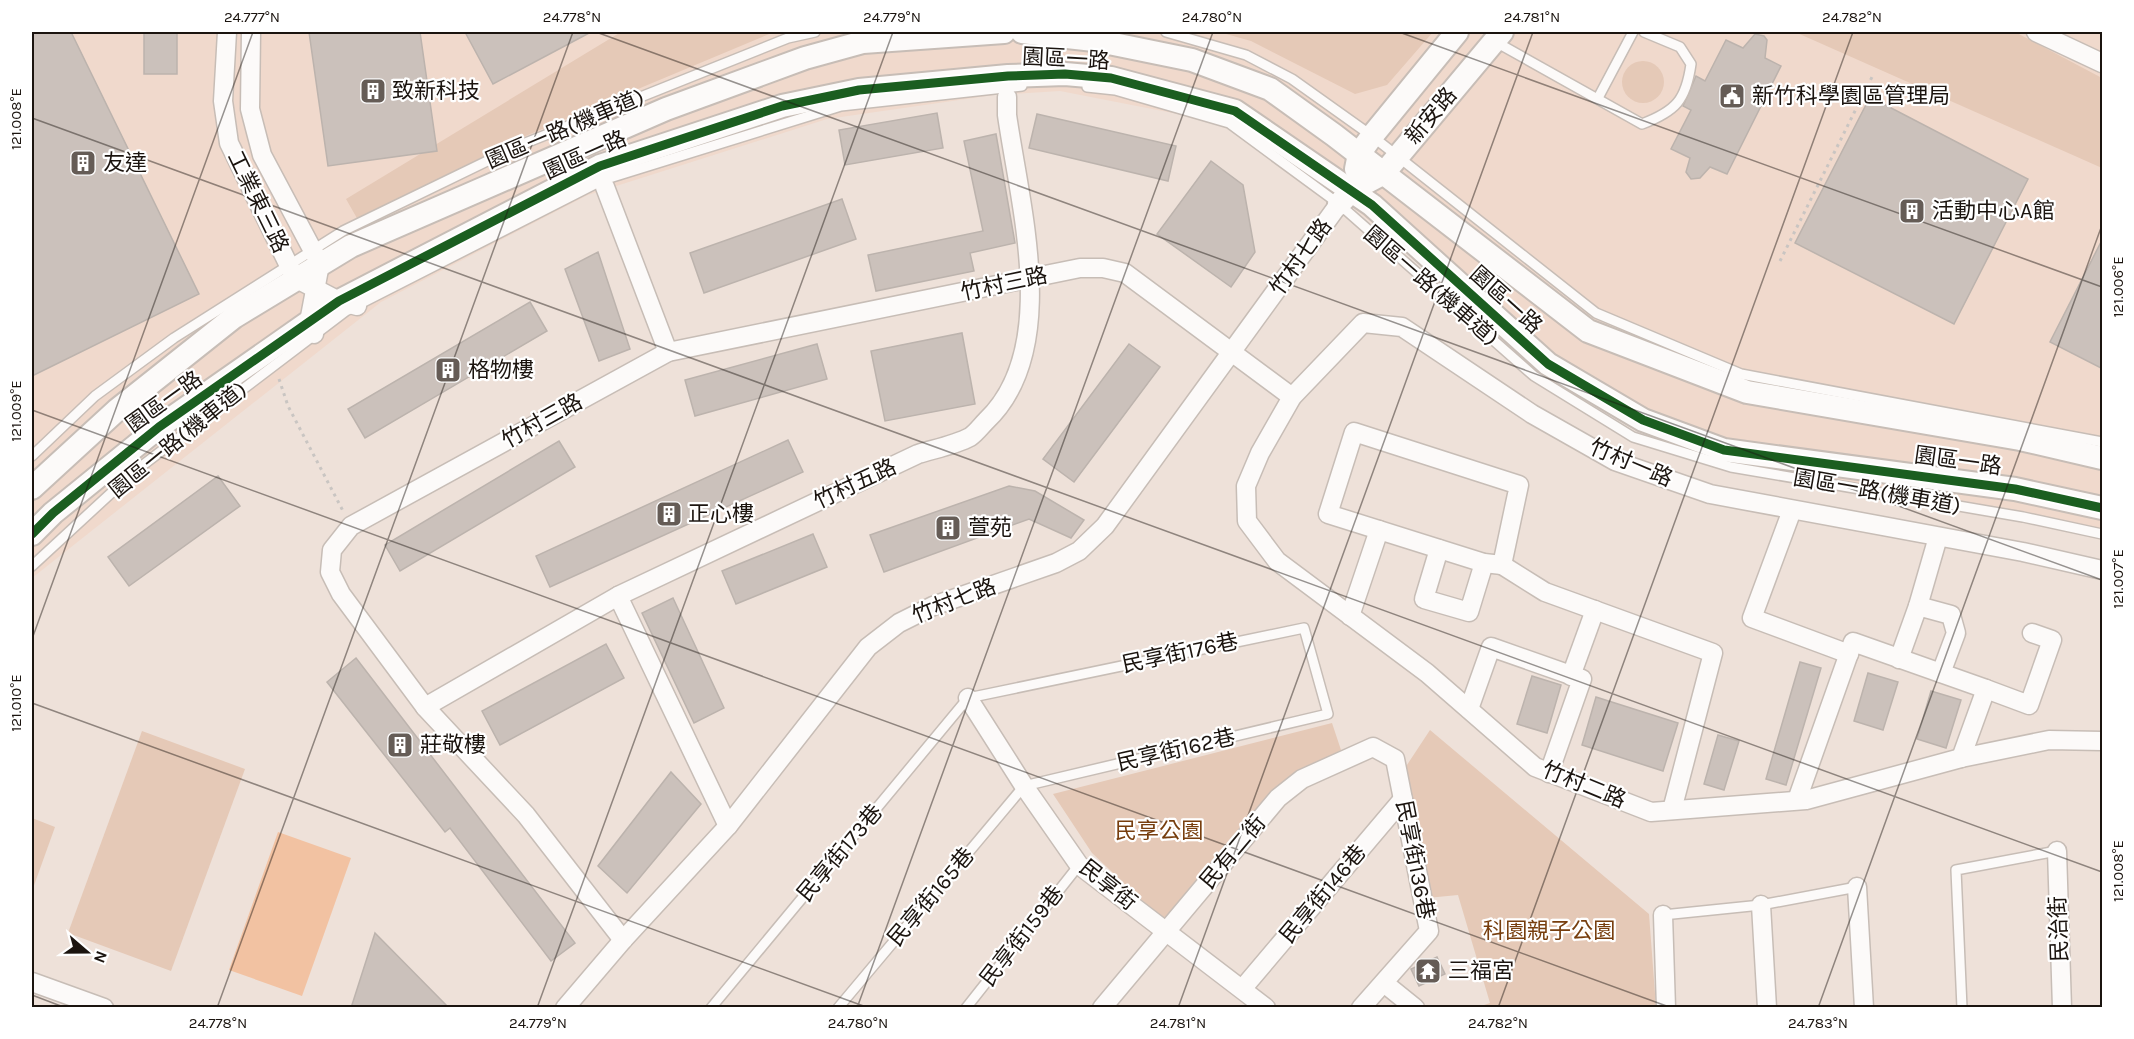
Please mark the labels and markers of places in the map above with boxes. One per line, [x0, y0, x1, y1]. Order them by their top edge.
building icon: 致新科技 [358, 76, 388, 106]
place label: 致新科技 [392, 78, 480, 104]
public building icon: 新竹科學園區管理局 [1717, 81, 1747, 111]
place label: 新竹科學園區管理局 [1752, 83, 1950, 109]
building icon: 友達 [68, 148, 98, 178]
place label: 友達 [103, 150, 147, 176]
building icon: 活動中心A館 [1897, 196, 1927, 226]
place label: 活動中心A館 [1932, 198, 2055, 224]
building icon: 格物樓 [433, 355, 463, 385]
place label: 格物樓 [468, 357, 534, 383]
building icon: 正心樓 [654, 499, 684, 529]
place label: 正心樓 [688, 501, 754, 527]
building icon: 萱苑 [933, 513, 963, 543]
place label: 萱苑 [968, 515, 1012, 541]
building icon: 莊敬樓 [385, 730, 415, 760]
place label: 莊敬樓 [420, 732, 486, 758]
temple icon: 三福宮 [1413, 956, 1443, 986]
place label: 三福宮 [1448, 958, 1514, 984]

